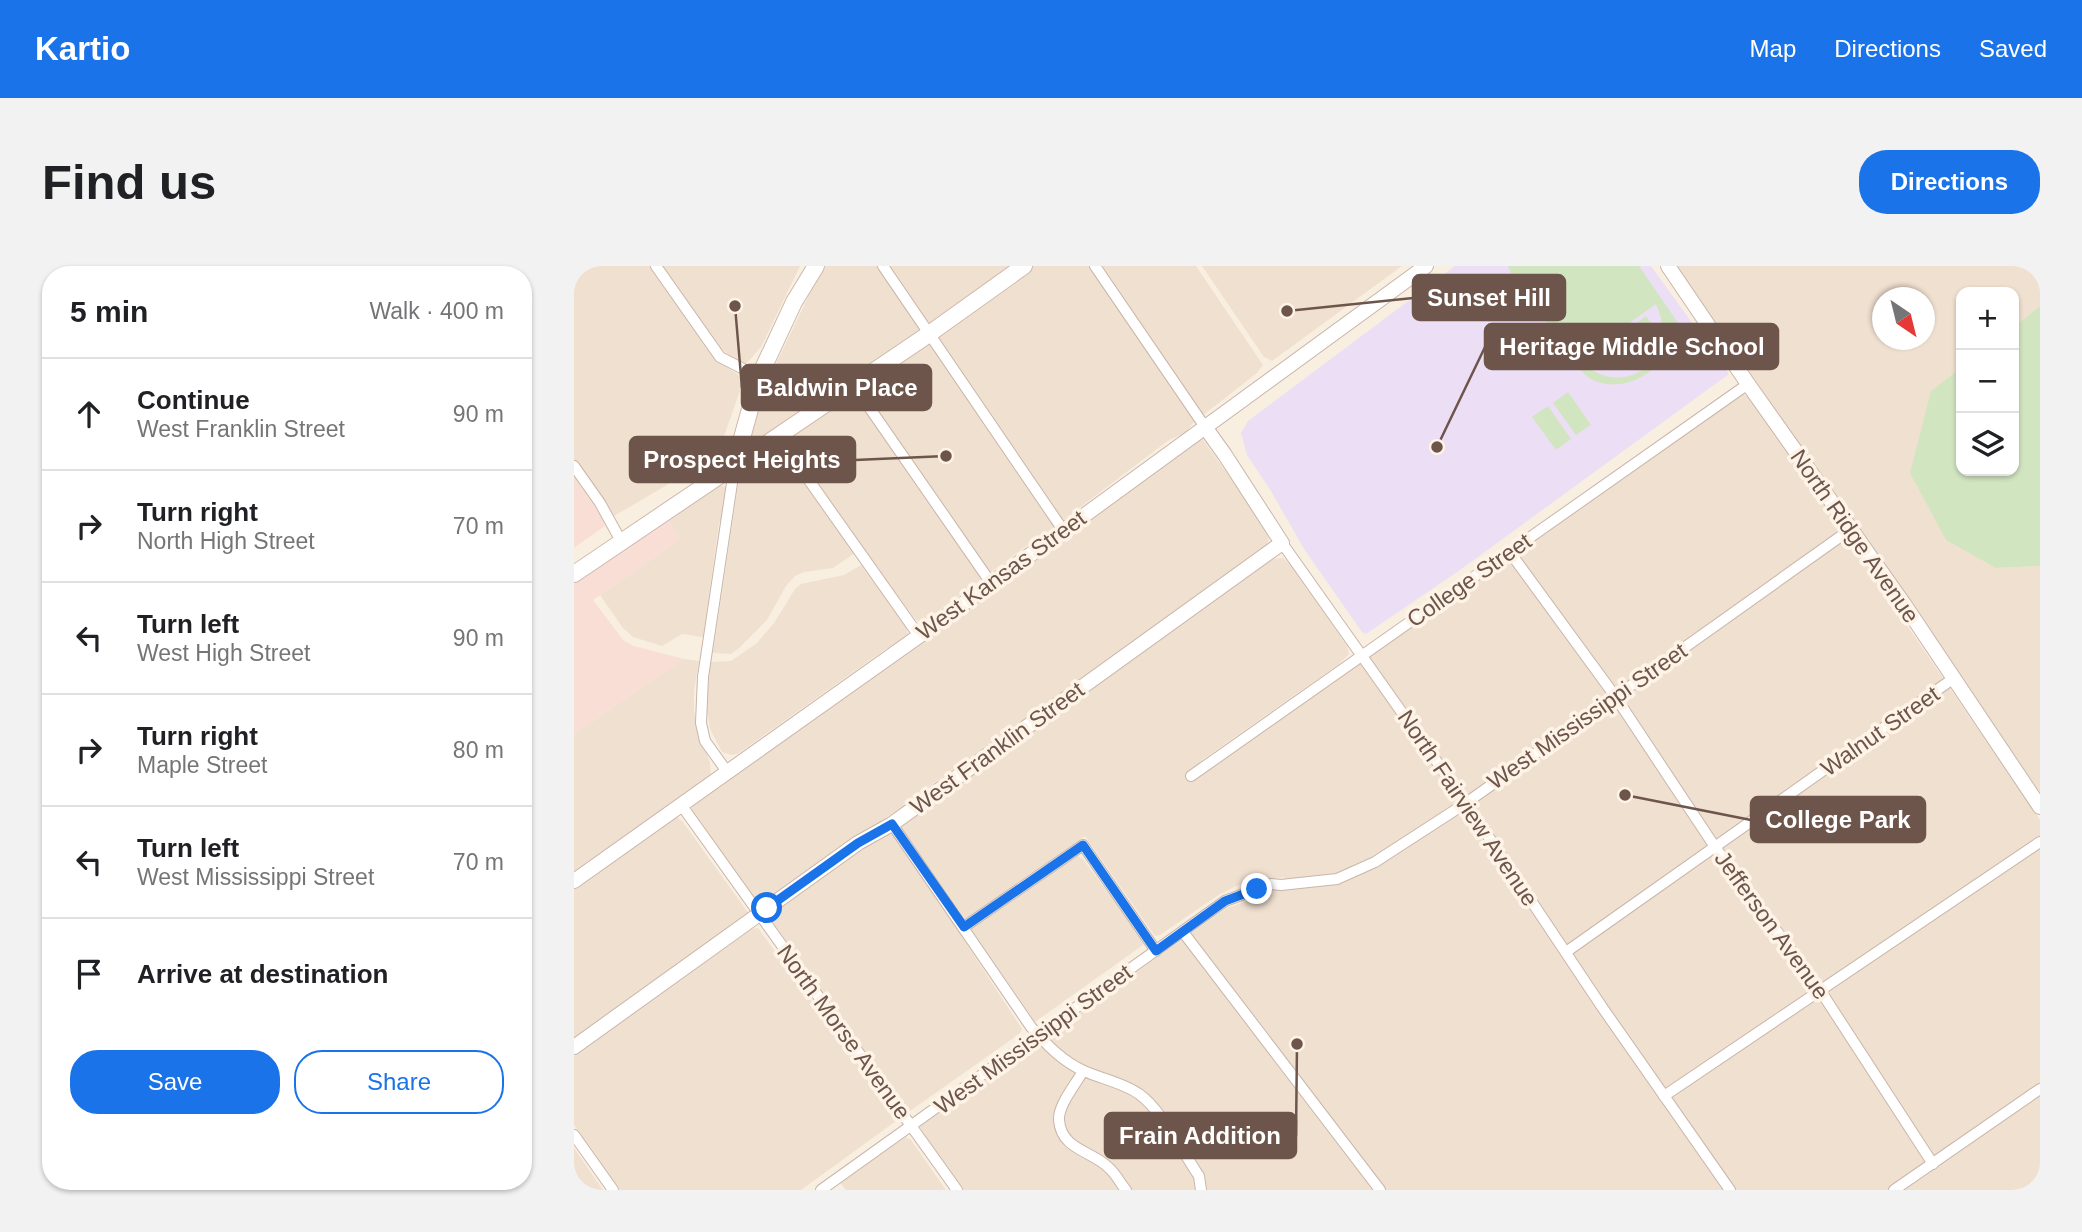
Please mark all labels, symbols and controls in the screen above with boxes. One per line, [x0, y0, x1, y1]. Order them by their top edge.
text: Kartio [35, 30, 130, 67]
text: Map [1750, 35, 1796, 62]
text: Directions [1834, 35, 1941, 62]
text: Saved [1979, 35, 2047, 62]
button: Directions [1859, 150, 2040, 214]
text: Find us [42, 155, 216, 209]
callout: Sunset Hill [1413, 275, 1565, 320]
text: Sunset Hill [1427, 284, 1551, 311]
north arrow [1872, 287, 1935, 350]
map controls [1956, 287, 2019, 476]
button: + [1956, 287, 2019, 350]
text: 5 min [70, 295, 148, 328]
text: Walk · 400 m [369, 298, 504, 324]
callout: Heritage Middle School [1485, 324, 1778, 369]
text: Heritage Middle School [1499, 333, 1765, 360]
button: − [1956, 350, 2019, 413]
callout: Baldwin Place [742, 365, 931, 410]
text: Baldwin Place [756, 374, 918, 401]
text: Continue [137, 385, 250, 415]
icon: ahead [70, 395, 108, 433]
text: 90 m [453, 401, 504, 427]
button: layers [1956, 413, 2019, 476]
text: West Franklin Street [137, 416, 345, 442]
callout: Prospect Heights [630, 437, 855, 482]
street label: North Ridge Avenue [1785, 444, 1925, 628]
text: Prospect Heights [643, 446, 841, 473]
text: Turn right [137, 497, 258, 527]
street label: West Kansas Street [911, 505, 1091, 645]
icon: right [70, 507, 108, 545]
text: 70 m [453, 513, 504, 539]
street label: College Street [1402, 527, 1537, 632]
text: North High Street [137, 528, 315, 554]
text: Turn left [137, 609, 239, 639]
icon: left [70, 619, 108, 657]
text: 90 m [453, 625, 504, 651]
street label: West Mississippi Street [1482, 637, 1692, 795]
text: West High Street [137, 640, 310, 666]
street label: West Franklin Street [905, 676, 1089, 820]
street label: Walnut Street [1816, 680, 1945, 781]
street label: North Fairview Avenue [1393, 705, 1543, 911]
text: Turn right [137, 721, 258, 751]
icon: right [70, 731, 108, 769]
text: 80 m [453, 737, 504, 763]
text: Maple Street [137, 752, 267, 778]
callout: College Park [1751, 797, 1925, 842]
text: College Park [1765, 806, 1911, 833]
text: Turn left [137, 833, 239, 863]
icon: left [70, 843, 108, 881]
street label: Jefferson Avenue [1709, 846, 1835, 1004]
text: 70 m [453, 849, 504, 875]
text: West Mississippi Street [137, 864, 374, 890]
route end [1241, 873, 1272, 904]
route start [751, 892, 782, 923]
street label: North Morse Avenue [772, 940, 916, 1124]
icon: arrive [70, 955, 108, 993]
street label: West Mississippi Street [929, 958, 1137, 1119]
text: Arrive at destination [137, 959, 388, 989]
button: Save [70, 1050, 280, 1114]
button: Share [294, 1050, 504, 1114]
callout: Frain Addition [1105, 1113, 1296, 1158]
text: Frain Addition [1119, 1122, 1281, 1149]

